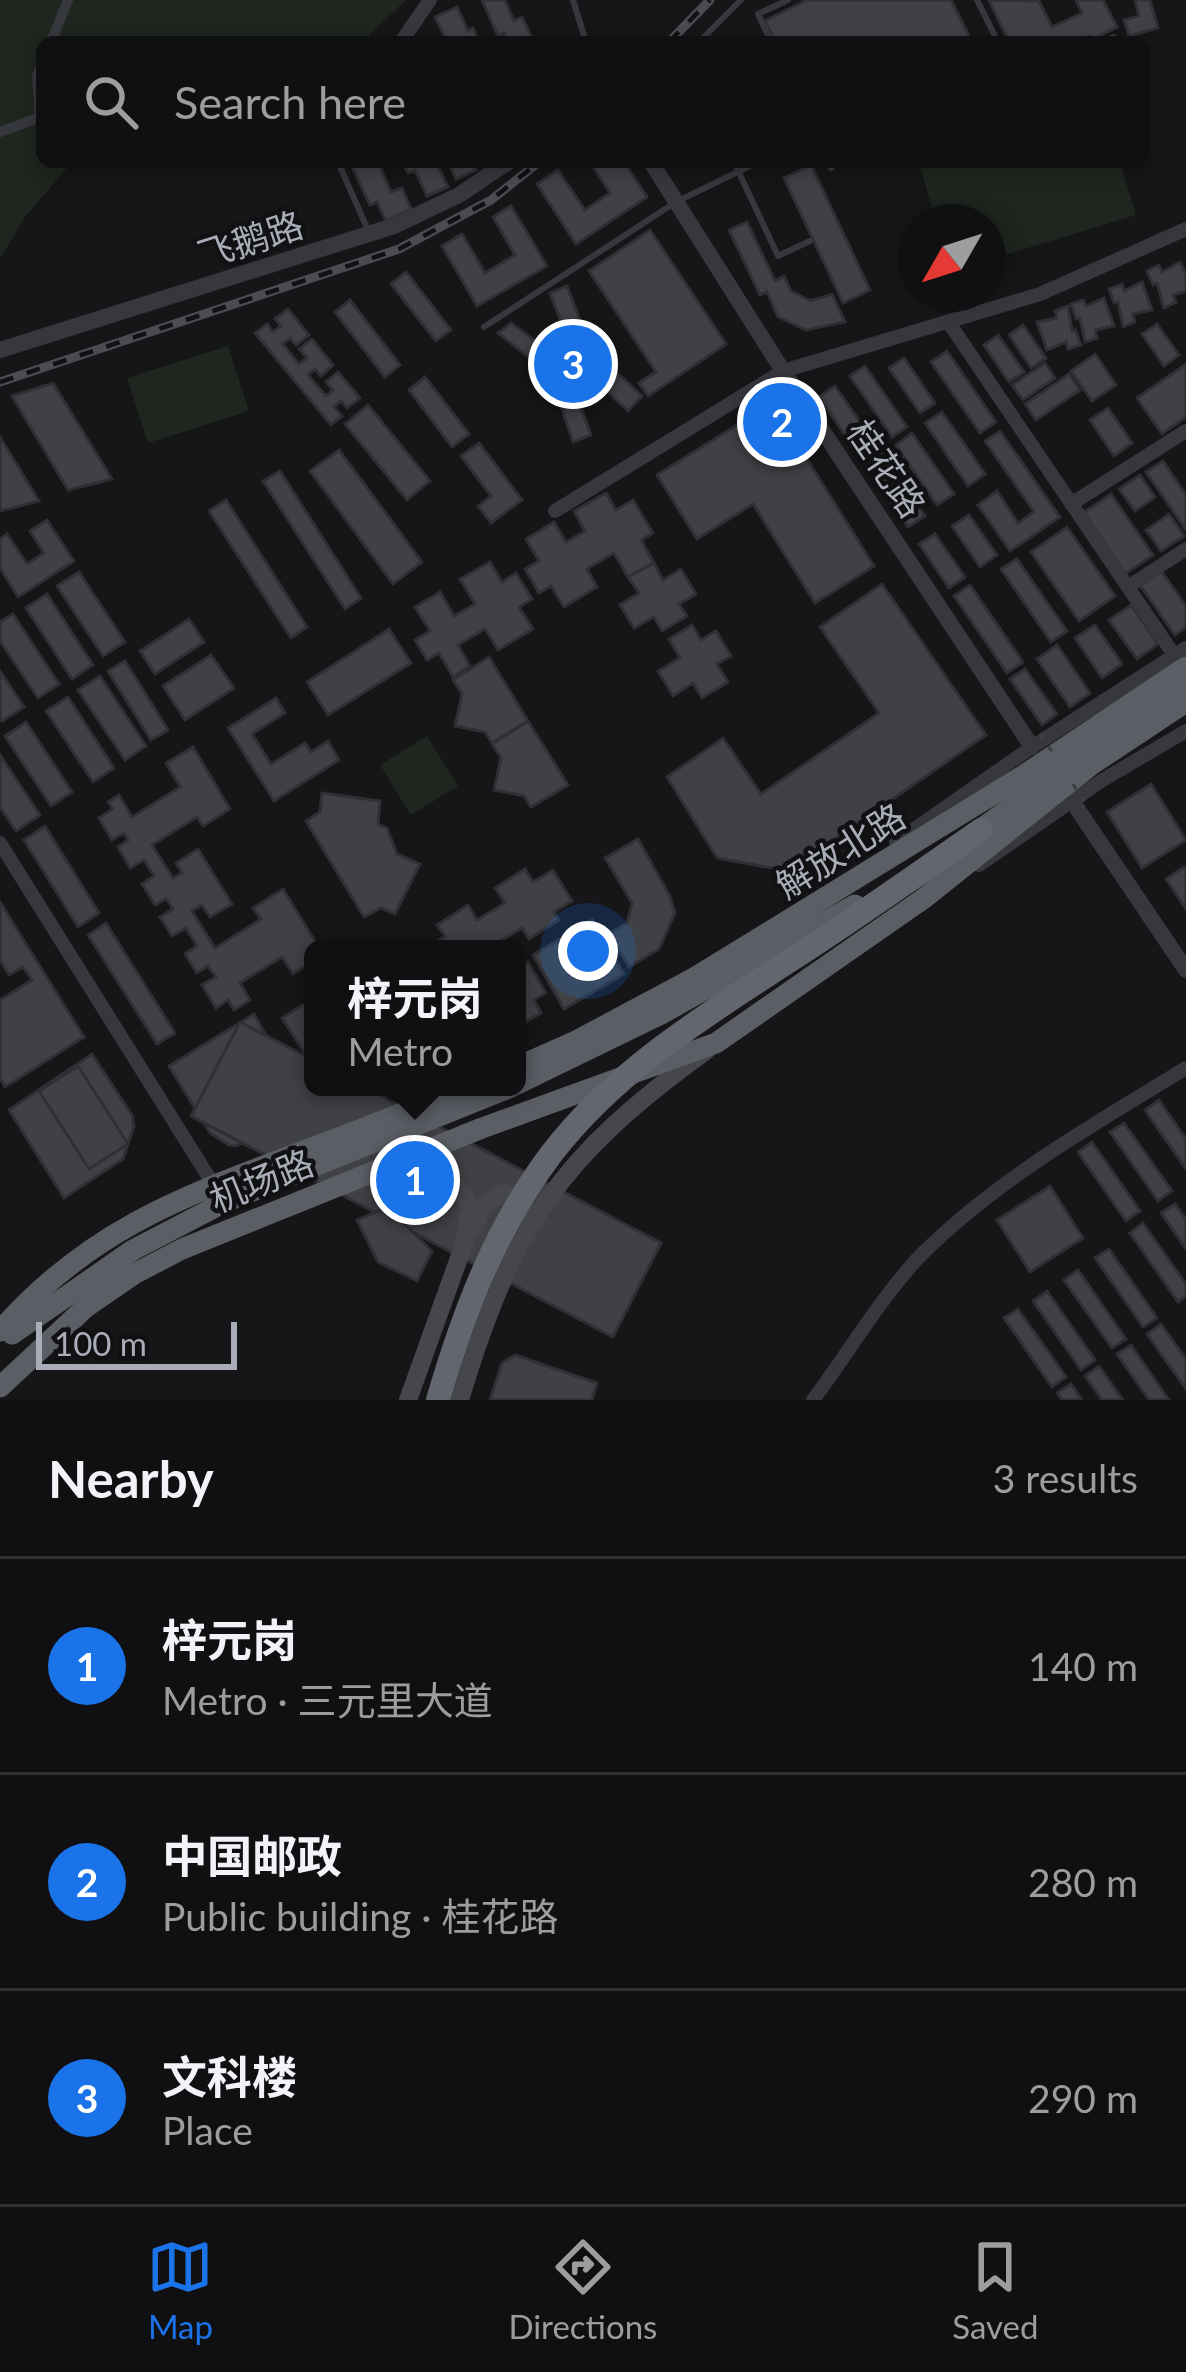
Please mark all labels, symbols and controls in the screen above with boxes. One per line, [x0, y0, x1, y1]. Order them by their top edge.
search box [36, 36, 1150, 168]
icon: search [78, 69, 144, 135]
text: Search here [174, 75, 406, 129]
street label: 飞鹅路 [192, 201, 308, 277]
north arrow [898, 204, 1006, 312]
pin: 3 [534, 319, 612, 409]
pin: 2 [743, 377, 821, 467]
street label: 桂花路 [839, 411, 935, 525]
street label: 解放北路 [767, 793, 913, 907]
your location [558, 921, 618, 981]
popup [304, 940, 526, 1096]
text: 梓元岗 [347, 971, 483, 1025]
text: Metro [347, 1028, 453, 1074]
pin: 1 [376, 1135, 454, 1225]
street label: 机场路 [203, 1139, 319, 1221]
scale bar [36, 1316, 237, 1369]
text: 100 m [54, 1323, 147, 1363]
text: Nearby [48, 1448, 214, 1509]
text: 3 results [993, 1455, 1138, 1501]
text: 梓元岗 [162, 1613, 297, 1667]
text: 1 [76, 1643, 98, 1689]
text: 140 m [1028, 1643, 1138, 1689]
text: Metro · 三元里大道 [162, 1677, 493, 1723]
text: 中国邮政 [162, 1829, 342, 1883]
text: 2 [76, 1859, 98, 1905]
text: 280 m [1028, 1859, 1138, 1905]
text: Public building · 桂花路 [162, 1893, 559, 1939]
text: 文科楼 [162, 2050, 297, 2104]
text: 3 [76, 2075, 98, 2121]
text: 290 m [1028, 2075, 1138, 2121]
text: Place [162, 2107, 253, 2153]
tab: Map [147, 2234, 213, 2346]
tab: Directions [508, 2234, 657, 2346]
tab: Saved [952, 2234, 1039, 2346]

